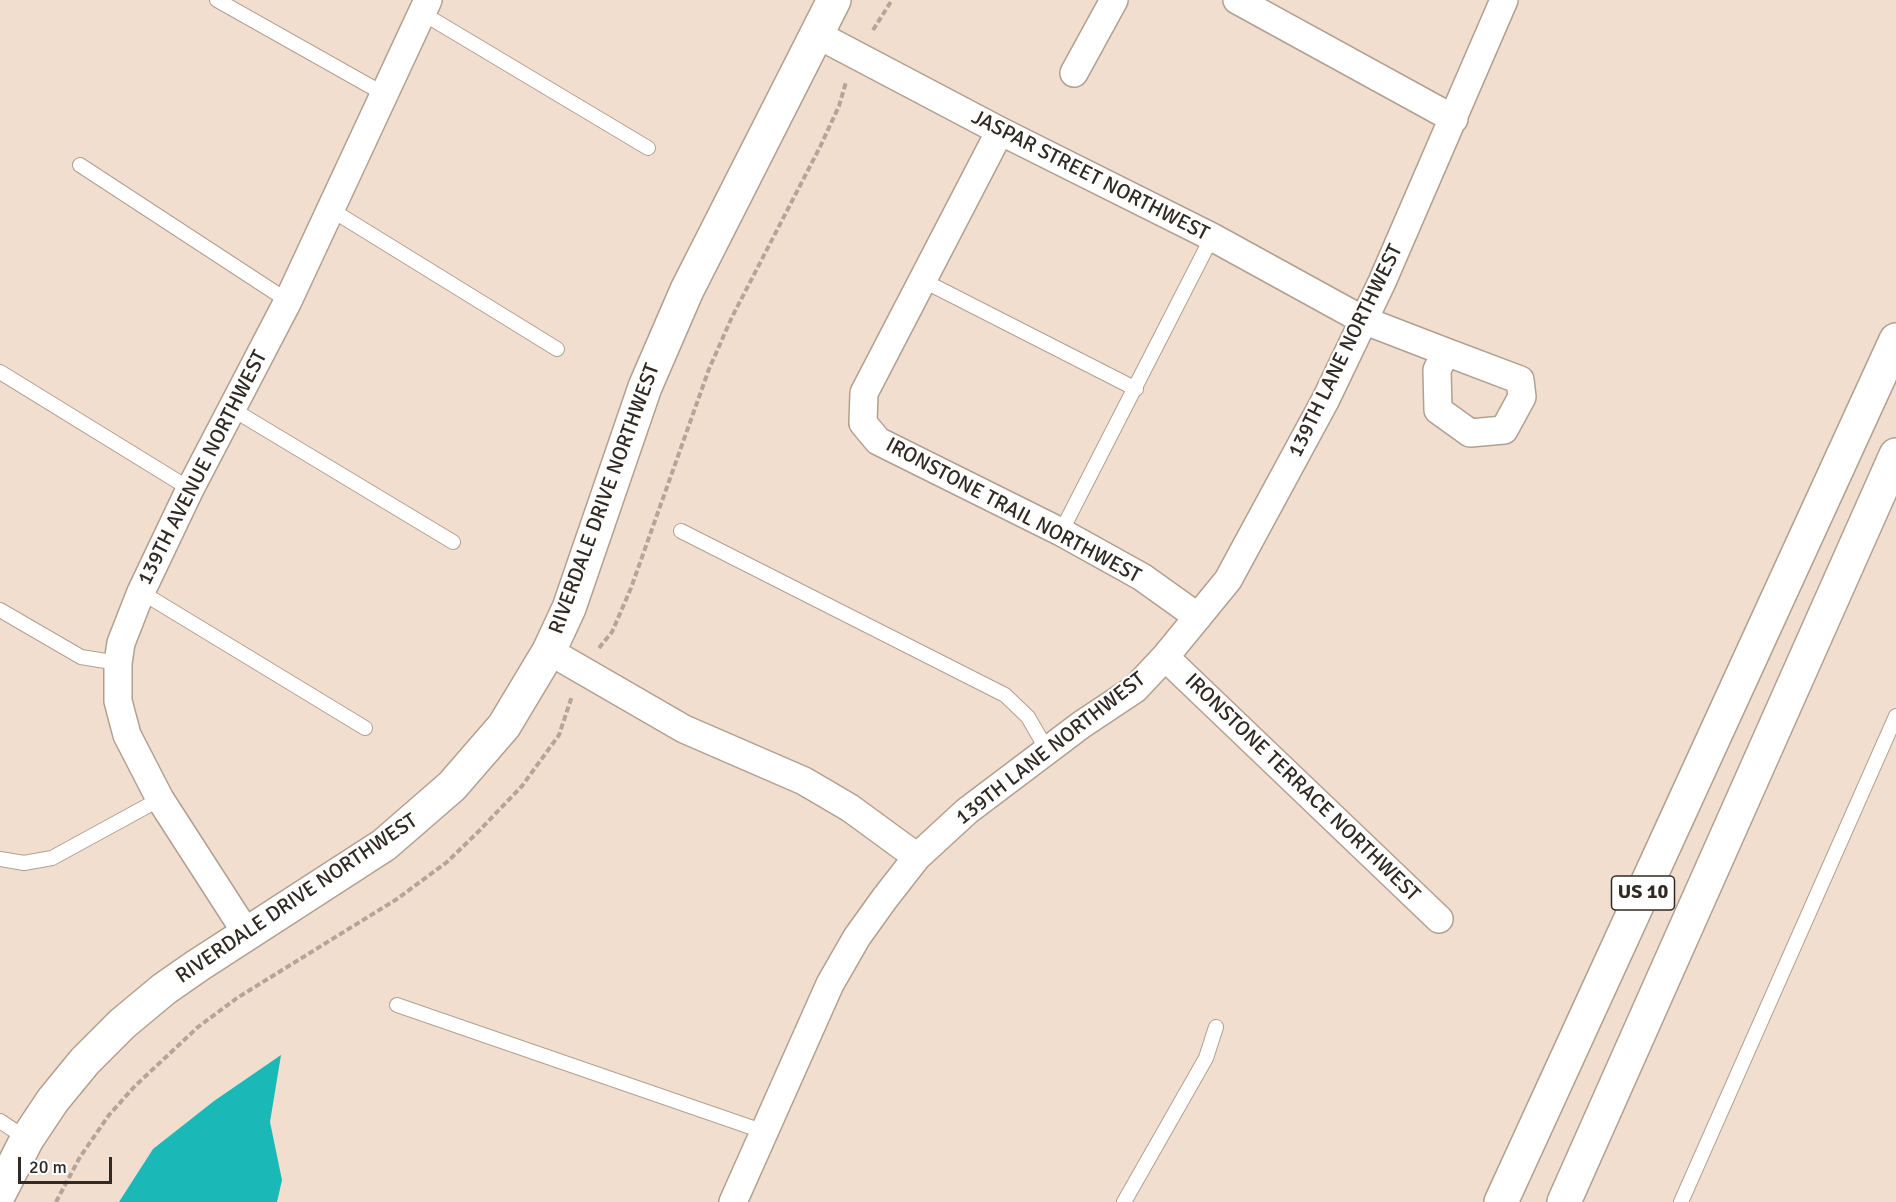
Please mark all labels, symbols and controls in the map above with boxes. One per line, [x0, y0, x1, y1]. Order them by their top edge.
street label: JASPAR STREET NORTHWEST [967, 105, 1213, 247]
street label: 139TH LANE NORTHWEST [1283, 240, 1409, 462]
street label: 139TH AVENUE NORTHWEST [133, 347, 273, 589]
street label: RIVERDALE DRIVE NORTHWEST [544, 360, 666, 638]
street label: IRONSTONE TRAIL NORTHWEST [881, 433, 1145, 589]
street label: 139TH LANE NORTHWEST [951, 667, 1151, 831]
street label: IRONSTONE TERRACE NORTHWEST [1179, 669, 1425, 907]
street label: RIVERDALE DRIVE NORTHWEST [171, 809, 423, 989]
road number: US 10 [1612, 876, 1674, 910]
scale bar [21, 1145, 116, 1183]
text: 20 m [29, 1156, 67, 1178]

